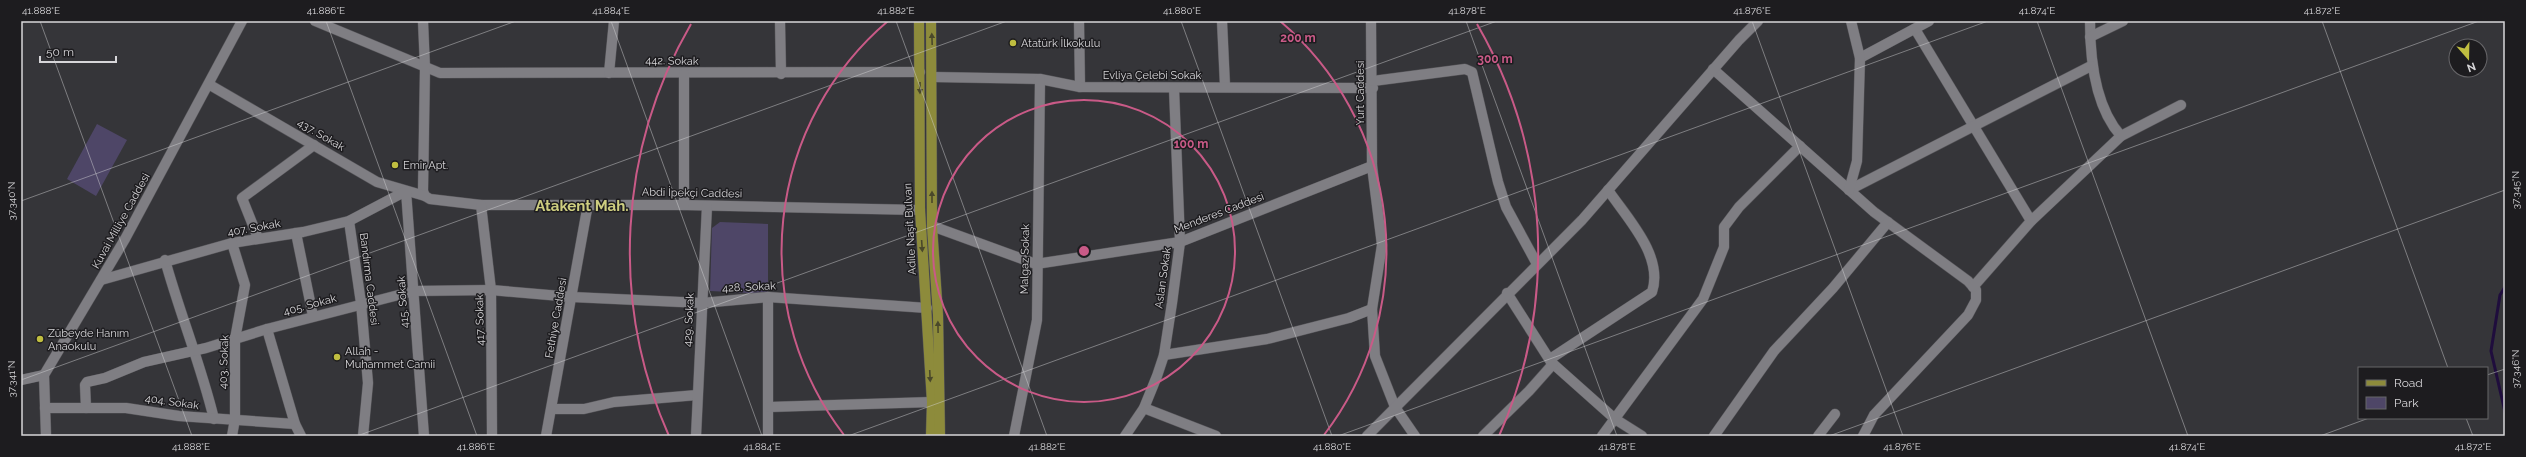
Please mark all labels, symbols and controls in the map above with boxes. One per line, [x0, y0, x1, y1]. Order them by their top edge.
text: 41.888°E [22, 5, 60, 16]
text: 41.886°E [307, 5, 345, 16]
text: 41.884°E [592, 5, 630, 16]
text: 41.882°E [877, 5, 915, 16]
text: 41.880°E [1163, 5, 1201, 16]
text: 41.878°E [1448, 5, 1486, 16]
text: 41.876°E [1733, 5, 1771, 16]
text: 41.874°E [2019, 5, 2055, 16]
text: 41.872°E [2304, 5, 2340, 16]
text: 200 m [1280, 31, 1316, 45]
one-way arrow [928, 33, 935, 45]
place label: Atatürk İlkokulu [1021, 37, 1100, 50]
scale bar [40, 38, 116, 64]
marker: Atatürk İlkokulu [1008, 38, 1018, 48]
north arrow [2448, 38, 2488, 78]
text: 50 m [46, 45, 74, 59]
text: 300 m [1477, 52, 1513, 66]
street label: 442. Sokak [645, 54, 699, 68]
text: N [2465, 59, 2477, 74]
street label: Yurt Caddesi [1354, 61, 1367, 125]
street label: Evliya Çelebi Sokak [1103, 69, 1201, 82]
one-way arrow [917, 82, 923, 95]
street label: 437. Sokak [295, 116, 347, 154]
text: 100 m [1174, 137, 1208, 151]
place label: Emir Apt. [403, 159, 448, 172]
marker: Emir Apt. [390, 160, 400, 170]
street label: Kuvai Milliye Caddesi [89, 171, 153, 271]
text: 37.345°N [2510, 171, 2521, 209]
text: 37.340°N [6, 182, 17, 220]
street label: Adile Naşit Bulvarı [901, 183, 919, 275]
street label: Abdi İpekçi Caddesi [642, 186, 742, 200]
one-way arrow [929, 190, 935, 203]
street label: Menderes Caddesi [1172, 190, 1266, 236]
district label: Atakent Mah. [535, 197, 629, 215]
street label: 407. Sokak [226, 217, 282, 239]
street label: Malgaz Sokak [1018, 224, 1032, 294]
street label: Bandırma Caddesi [357, 232, 381, 326]
one-way arrow [919, 240, 926, 252]
centre of rings [1077, 244, 1091, 258]
street label: Aslan Sokak [1152, 246, 1174, 309]
street label: 415. Sokak [395, 275, 411, 329]
street label: Fethiye Caddesi [543, 277, 569, 359]
street label: 428. Sokak [722, 279, 776, 295]
street label: 405. Sokak [282, 292, 338, 318]
street label: 429. Sokak [681, 293, 697, 347]
street label: 417. Sokak [473, 294, 487, 346]
one-way arrow [935, 320, 941, 333]
place label: Zübeyde Hanım Anaokulu [48, 327, 129, 353]
marker: Zübeyde Hanım Anaokulu [35, 334, 45, 344]
street label: 403. Sokak [217, 334, 231, 389]
place label: Allah - Muhammet Camii [345, 345, 435, 371]
text: 37.346°N [2510, 349, 2521, 389]
marker: Allah - Muhammet Camii [332, 352, 342, 362]
text: 37.341°N [6, 360, 17, 398]
legend [2358, 367, 2488, 419]
one-way arrow [927, 370, 934, 382]
text: Road [2394, 376, 2423, 390]
street label: 404. Sokak [144, 392, 200, 412]
text: Park [2394, 396, 2419, 410]
text: 41.888°E [172, 441, 210, 452]
text: 41.886°E [457, 441, 495, 452]
text: 41.884°E [743, 441, 781, 452]
text: 41.882°E [1028, 441, 1066, 452]
text: 41.880°E [1313, 441, 1351, 452]
text: 41.878°E [1598, 441, 1636, 452]
text: 41.876°E [1883, 441, 1921, 452]
text: 41.874°E [2169, 441, 2205, 452]
text: 41.872°E [2455, 441, 2491, 452]

